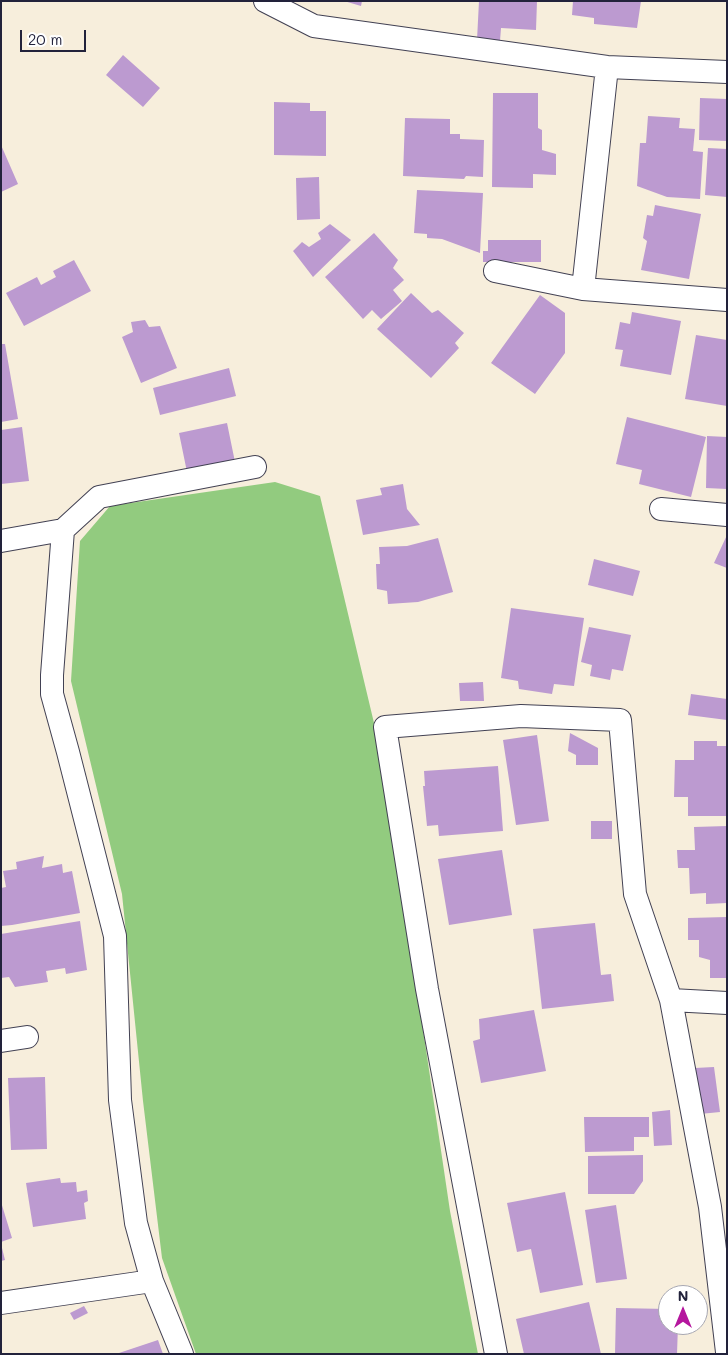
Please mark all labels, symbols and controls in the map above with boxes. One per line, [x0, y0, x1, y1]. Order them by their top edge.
scale bar [22, 20, 89, 52]
text: 20 m [28, 29, 62, 49]
north arrow [658, 1285, 708, 1335]
text: N [678, 1286, 688, 1305]

